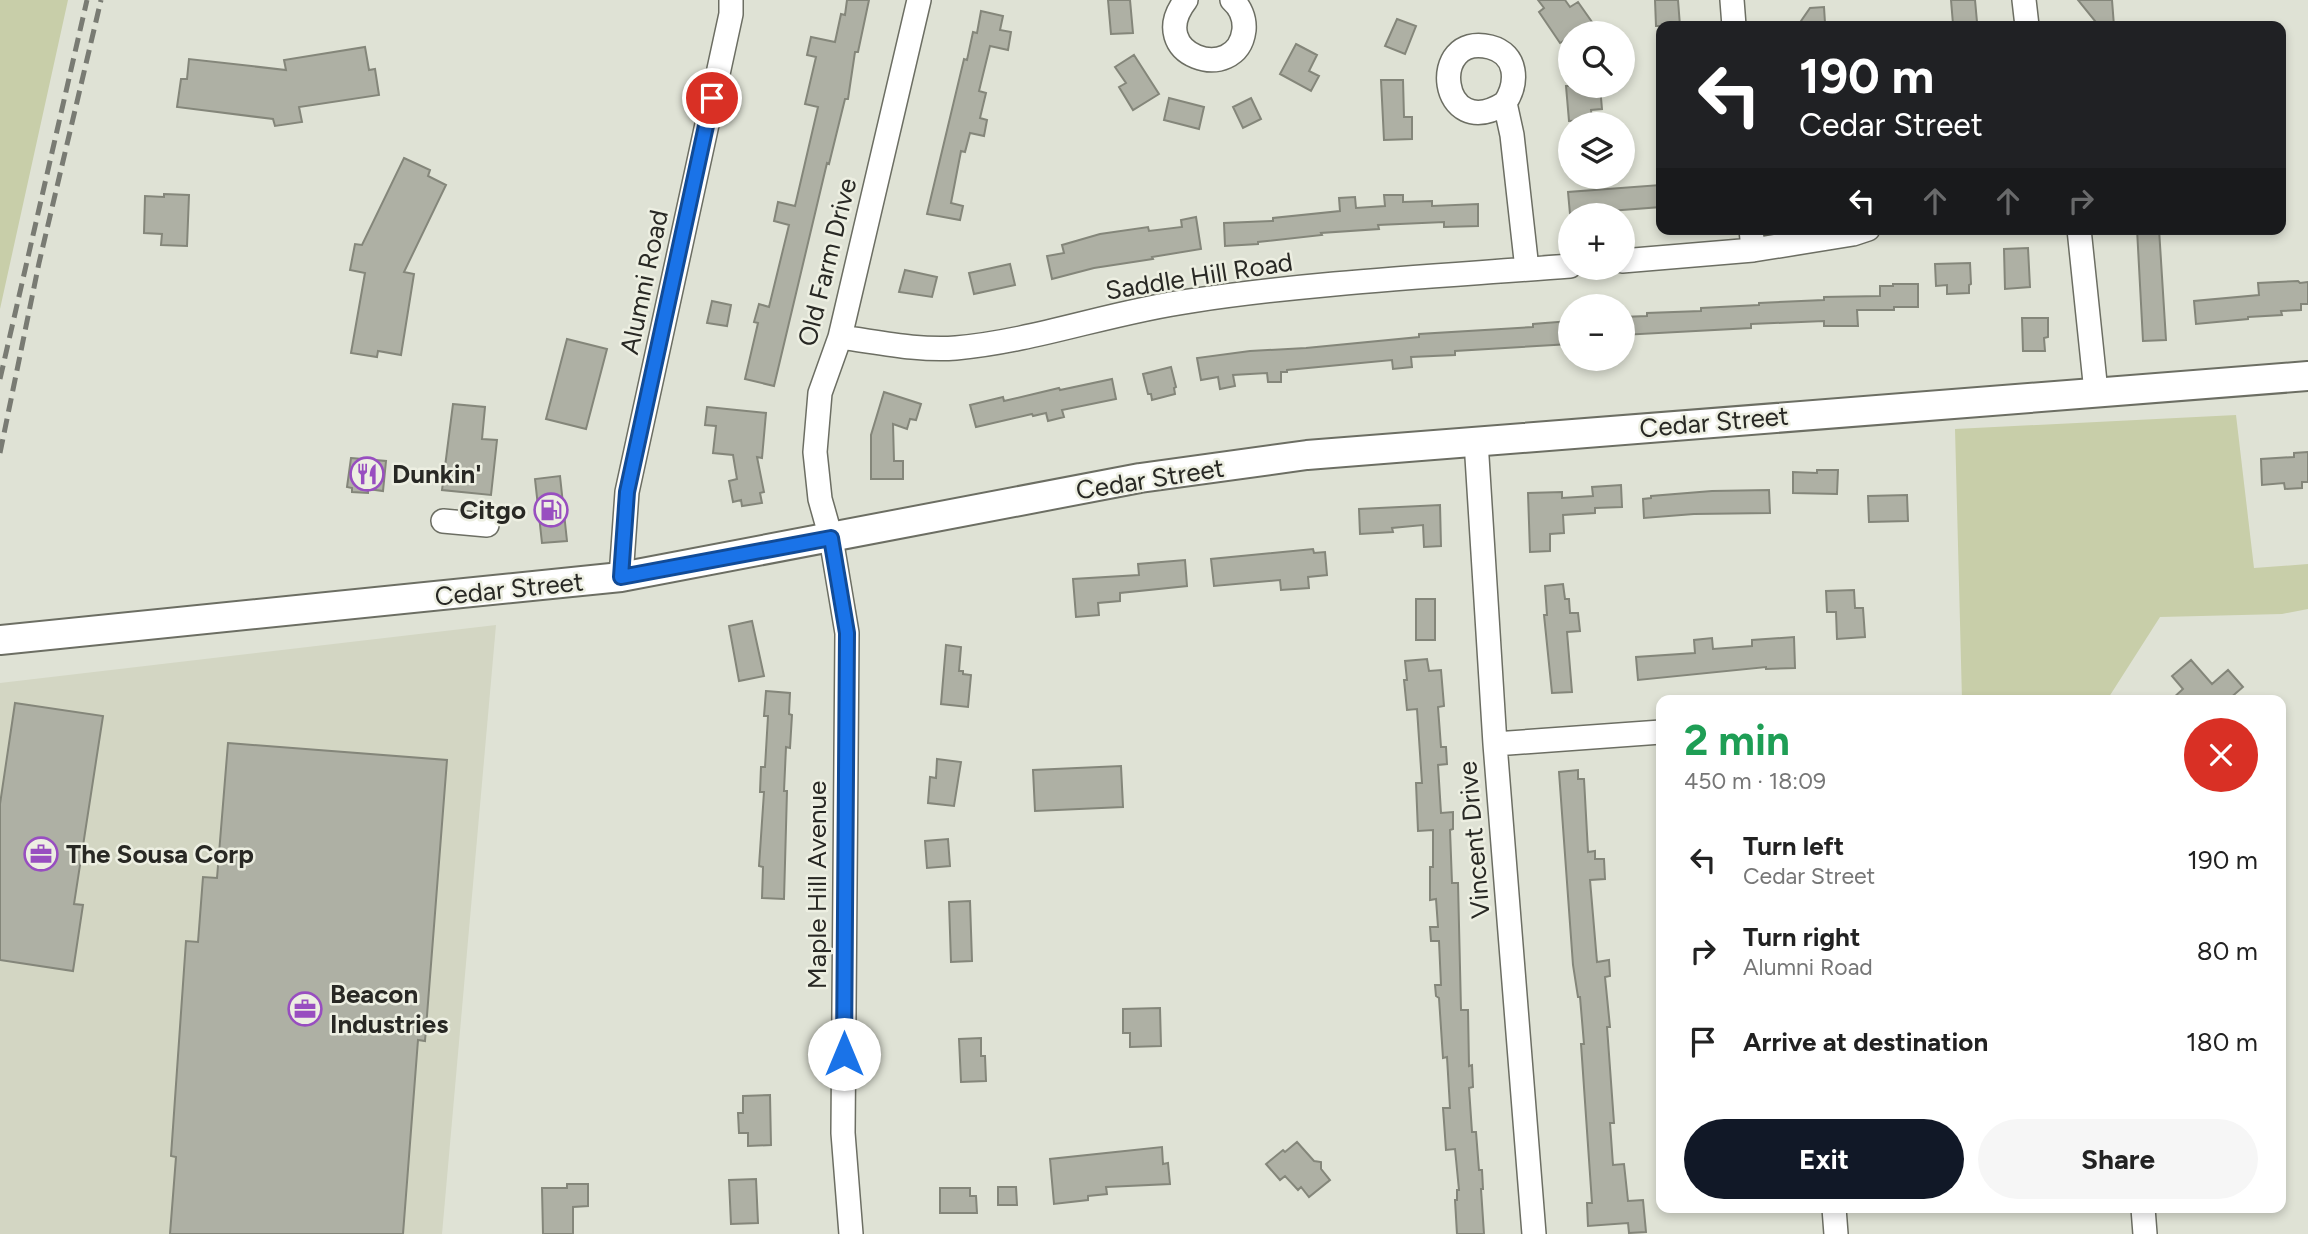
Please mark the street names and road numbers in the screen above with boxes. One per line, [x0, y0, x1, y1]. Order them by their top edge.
street label: Old Farm Drive [791, 175, 863, 349]
street label: Alumni Road [613, 207, 675, 357]
street label: Saddle Hill Road [1103, 245, 1295, 307]
street label: Cedar Street [1638, 400, 1790, 444]
street label: Cedar Street [1074, 451, 1226, 506]
street label: Cedar Street [433, 565, 585, 613]
street label: Vincent Drive [1451, 760, 1497, 920]
street label: Maple Hill Avenue [801, 781, 833, 989]

